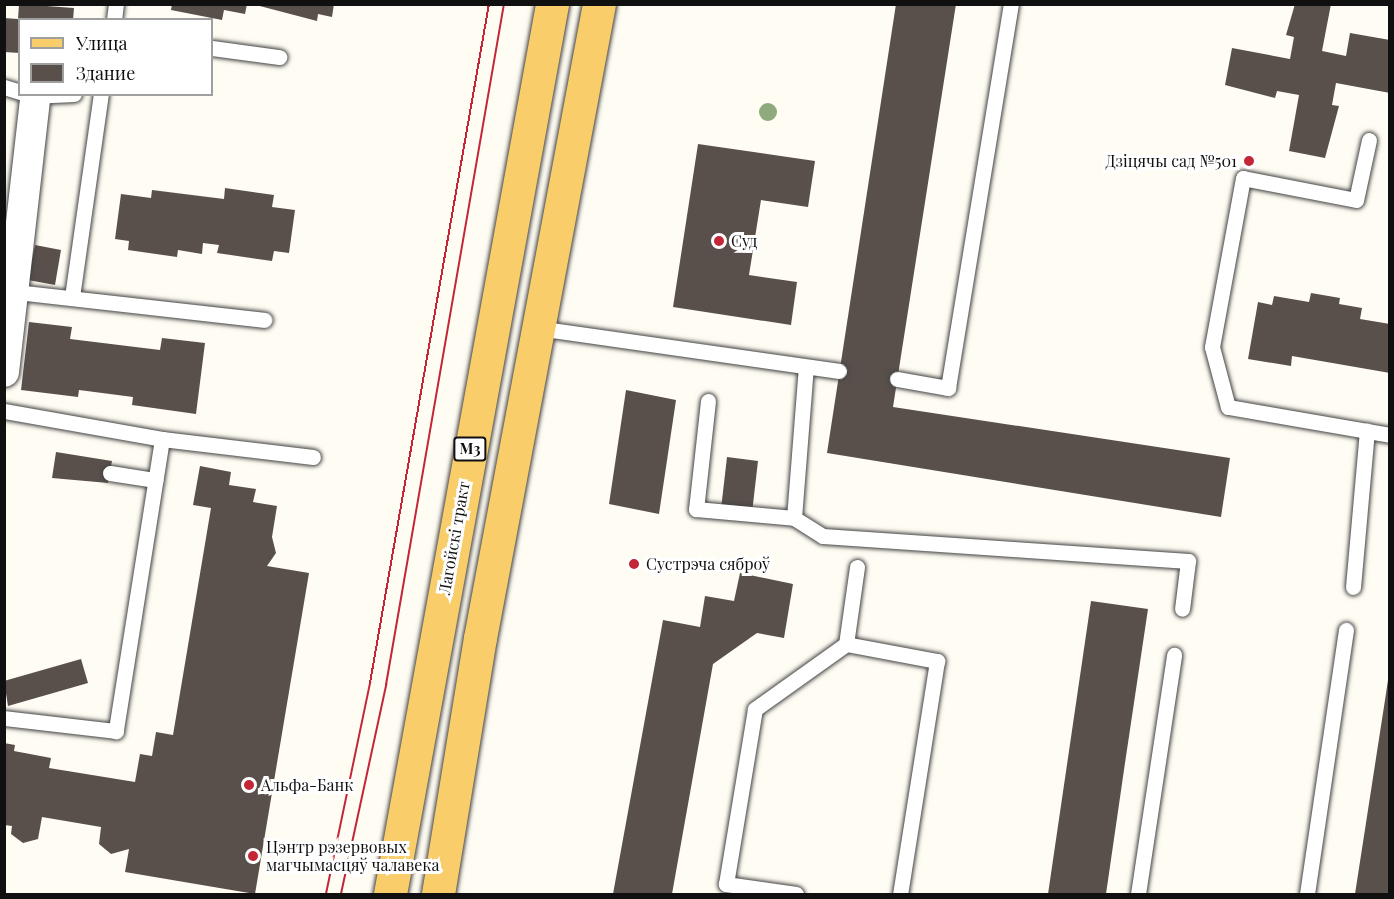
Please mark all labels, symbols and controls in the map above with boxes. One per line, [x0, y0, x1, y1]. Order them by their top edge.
legend [18, 18, 213, 96]
text: Улица [76, 31, 127, 55]
text: Здание [76, 61, 135, 85]
place label: Дзіцячы сад №501 [1105, 151, 1237, 171]
marker: Дзіцячы сад №501 [1242, 154, 1256, 168]
place label: Суд [731, 231, 757, 251]
marker: Суд [712, 234, 726, 248]
road number: М3 [452, 437, 488, 461]
street label: Лагойскі тракт [435, 480, 473, 596]
place label: Сустрэча сяброў [646, 554, 770, 574]
marker: Сустрэча сяброў [627, 557, 641, 571]
place label: Альфа-Банк [261, 775, 353, 795]
marker: Альфа-Банк [242, 778, 256, 792]
place label: Цэнтр рэзервовых магчымасцяў чалавека [266, 837, 439, 875]
marker: Цэнтр рэзервовых магчымасцяў чалавека [244, 847, 262, 865]

